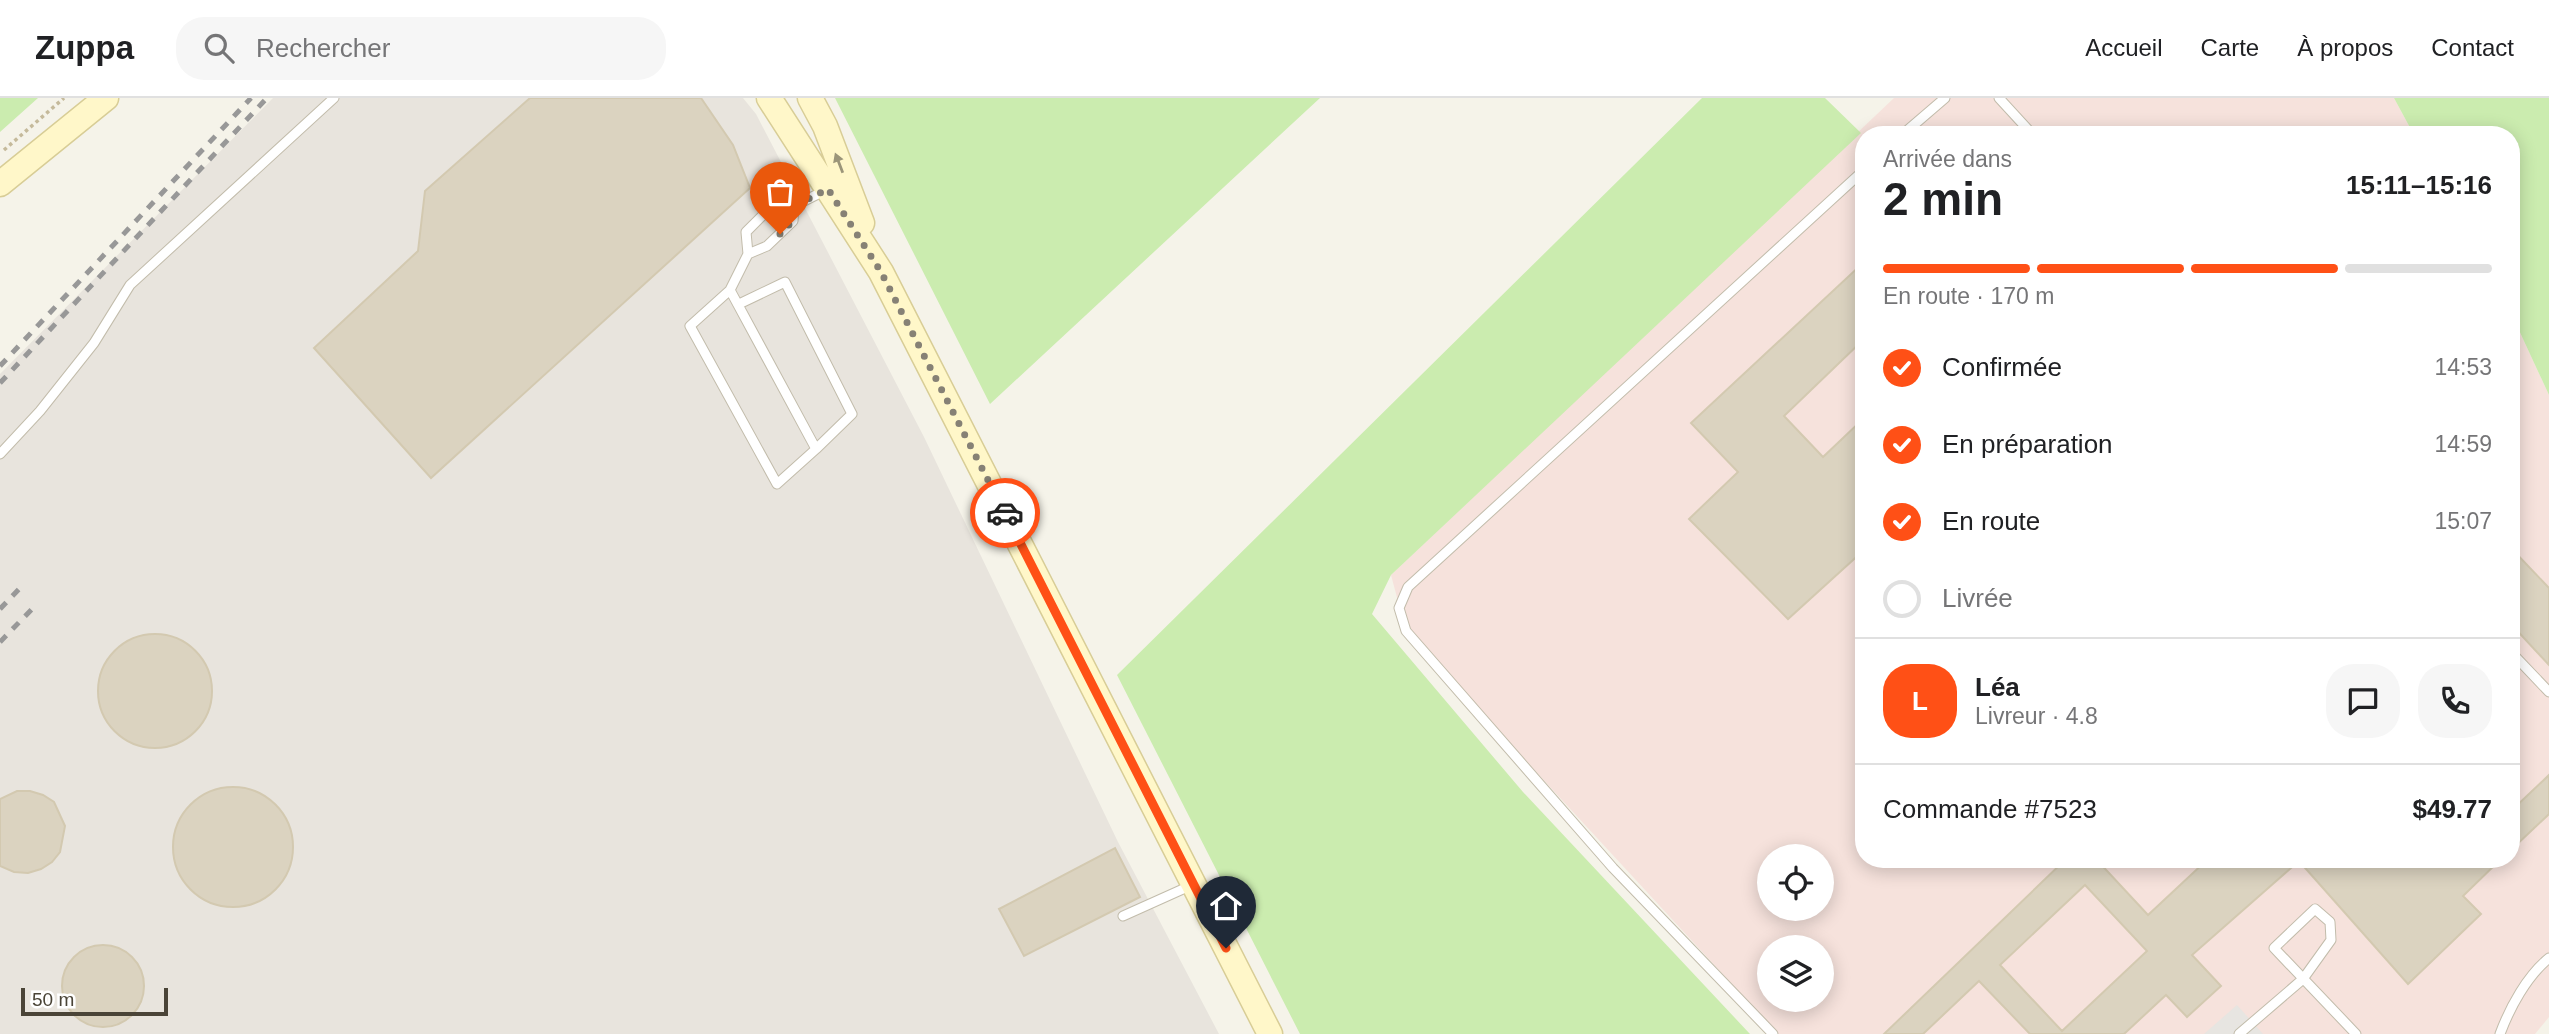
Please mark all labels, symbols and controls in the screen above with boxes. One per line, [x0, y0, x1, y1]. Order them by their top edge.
search box [176, 17, 666, 80]
text: Zuppa [35, 29, 134, 66]
icon: search [200, 29, 238, 67]
text: Rechercher [256, 33, 390, 63]
text: Accueil [2085, 34, 2163, 61]
text: Carte [2201, 34, 2259, 61]
text: À propos [2297, 34, 2393, 61]
text: Contact [2431, 34, 2514, 61]
text: Arrivée dans [1883, 146, 2012, 172]
one-way arrow [833, 152, 844, 173]
pin [750, 162, 810, 234]
text: 15:11–15:16 [2346, 170, 2492, 200]
icon: bag [761, 173, 799, 211]
text: 2 min [1883, 173, 2003, 225]
text: En route · 170 m [1883, 283, 2054, 309]
icon: check [1883, 349, 1921, 387]
text: Confirmée [1942, 352, 2062, 382]
text: 14:53 [2434, 354, 2492, 380]
icon: check [1883, 426, 1921, 464]
text: En préparation [1942, 429, 2113, 459]
text: 14:59 [2434, 431, 2492, 457]
courier [970, 478, 1040, 548]
icon: car [986, 494, 1024, 532]
icon: check [1883, 503, 1921, 541]
text: En route [1942, 506, 2040, 536]
text: 15:07 [2434, 508, 2492, 534]
text: Livrée [1942, 583, 2013, 613]
button: chat [2326, 664, 2400, 738]
button: phone [2418, 664, 2492, 738]
text: Léa [1975, 672, 2020, 702]
text: L [1912, 686, 1928, 716]
text: Livreur · 4.8 [1975, 703, 2098, 729]
text: Commande #7523 [1883, 794, 2097, 824]
text: $49.77 [2412, 794, 2492, 824]
map controls [1757, 844, 1834, 1012]
button: locate [1757, 844, 1834, 921]
pin [1196, 876, 1256, 948]
icon: home [1207, 887, 1245, 925]
button: layers [1757, 935, 1834, 1012]
scale bar [21, 985, 168, 1017]
text: 50 m [32, 989, 74, 1010]

